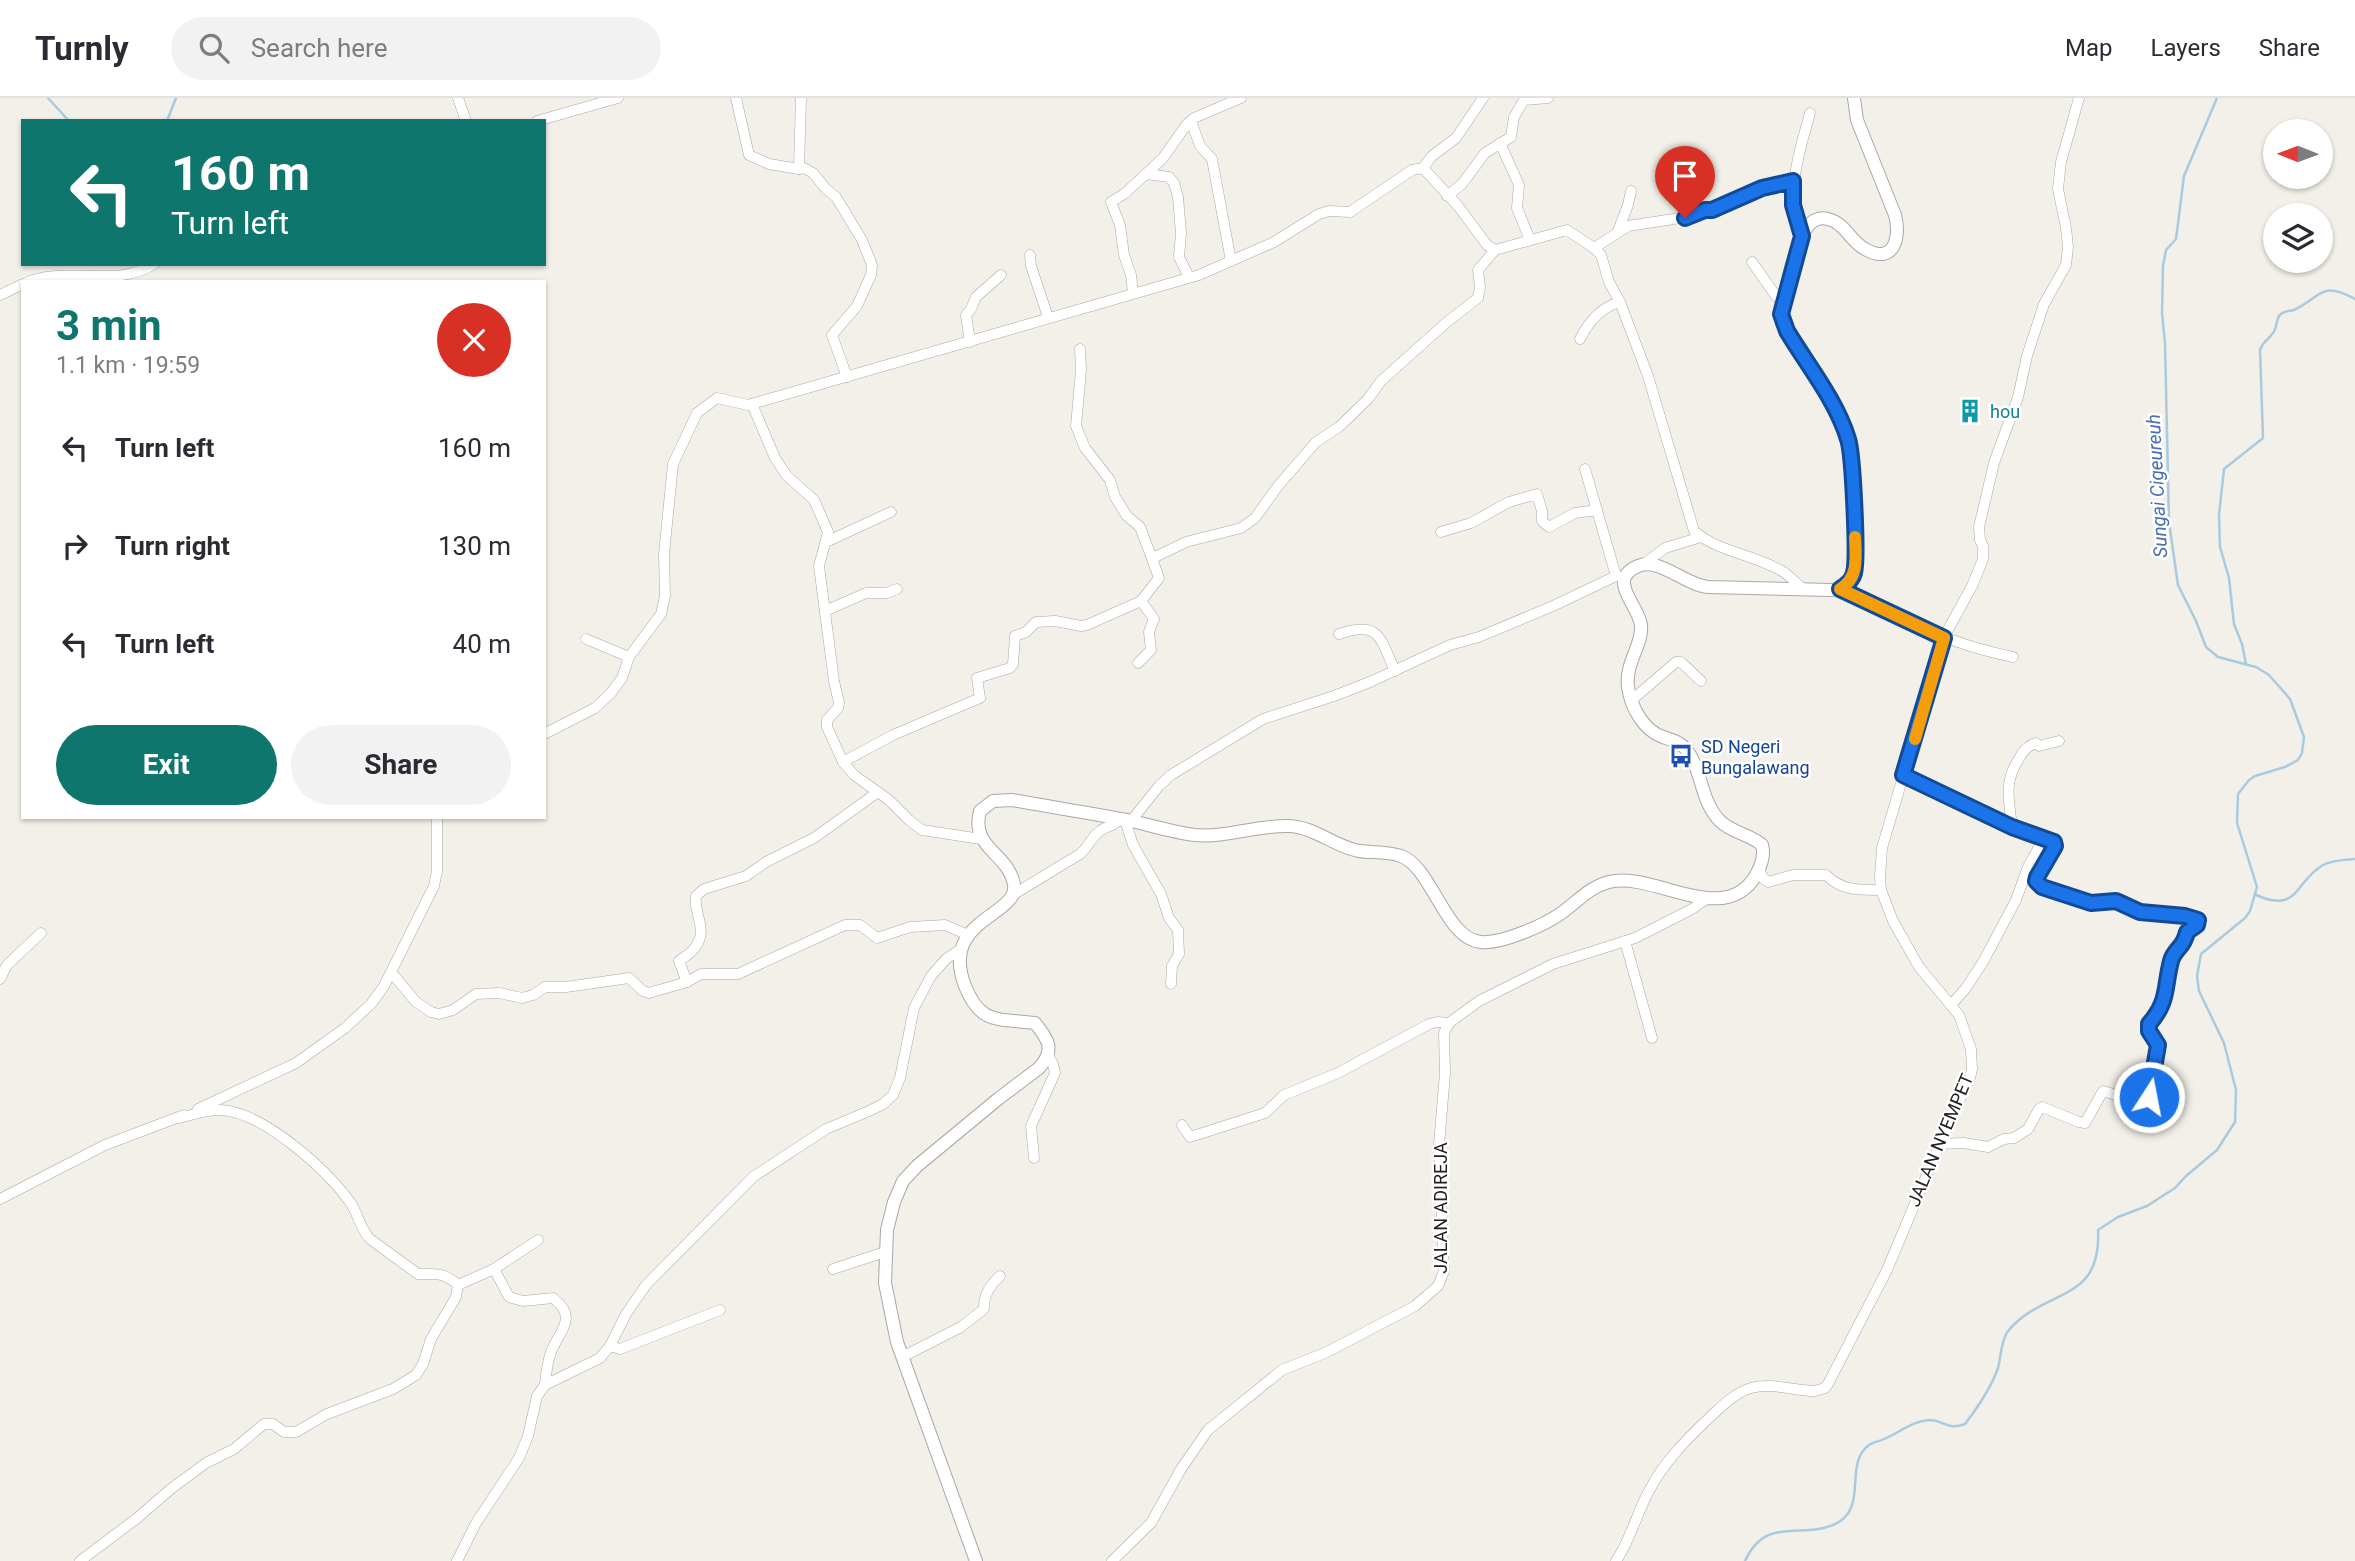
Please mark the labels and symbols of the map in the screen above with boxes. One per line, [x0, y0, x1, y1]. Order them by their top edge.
north arrow [2263, 119, 2333, 189]
pin [1655, 146, 1715, 218]
building icon: hou [1956, 397, 1984, 425]
place label: hou [1990, 401, 2020, 422]
water label: Sungai Cigeureuh [2142, 414, 2172, 558]
place label: SD Negeri Bungalawang [1701, 736, 1810, 778]
bus stop icon: SD Negeri Bungalawang [1667, 742, 1695, 770]
position arrow [2112, 1060, 2186, 1134]
street label: JALAN NYEMPET [1903, 1070, 1978, 1210]
street label: JALAN ADIREJA [1430, 1142, 1451, 1274]

